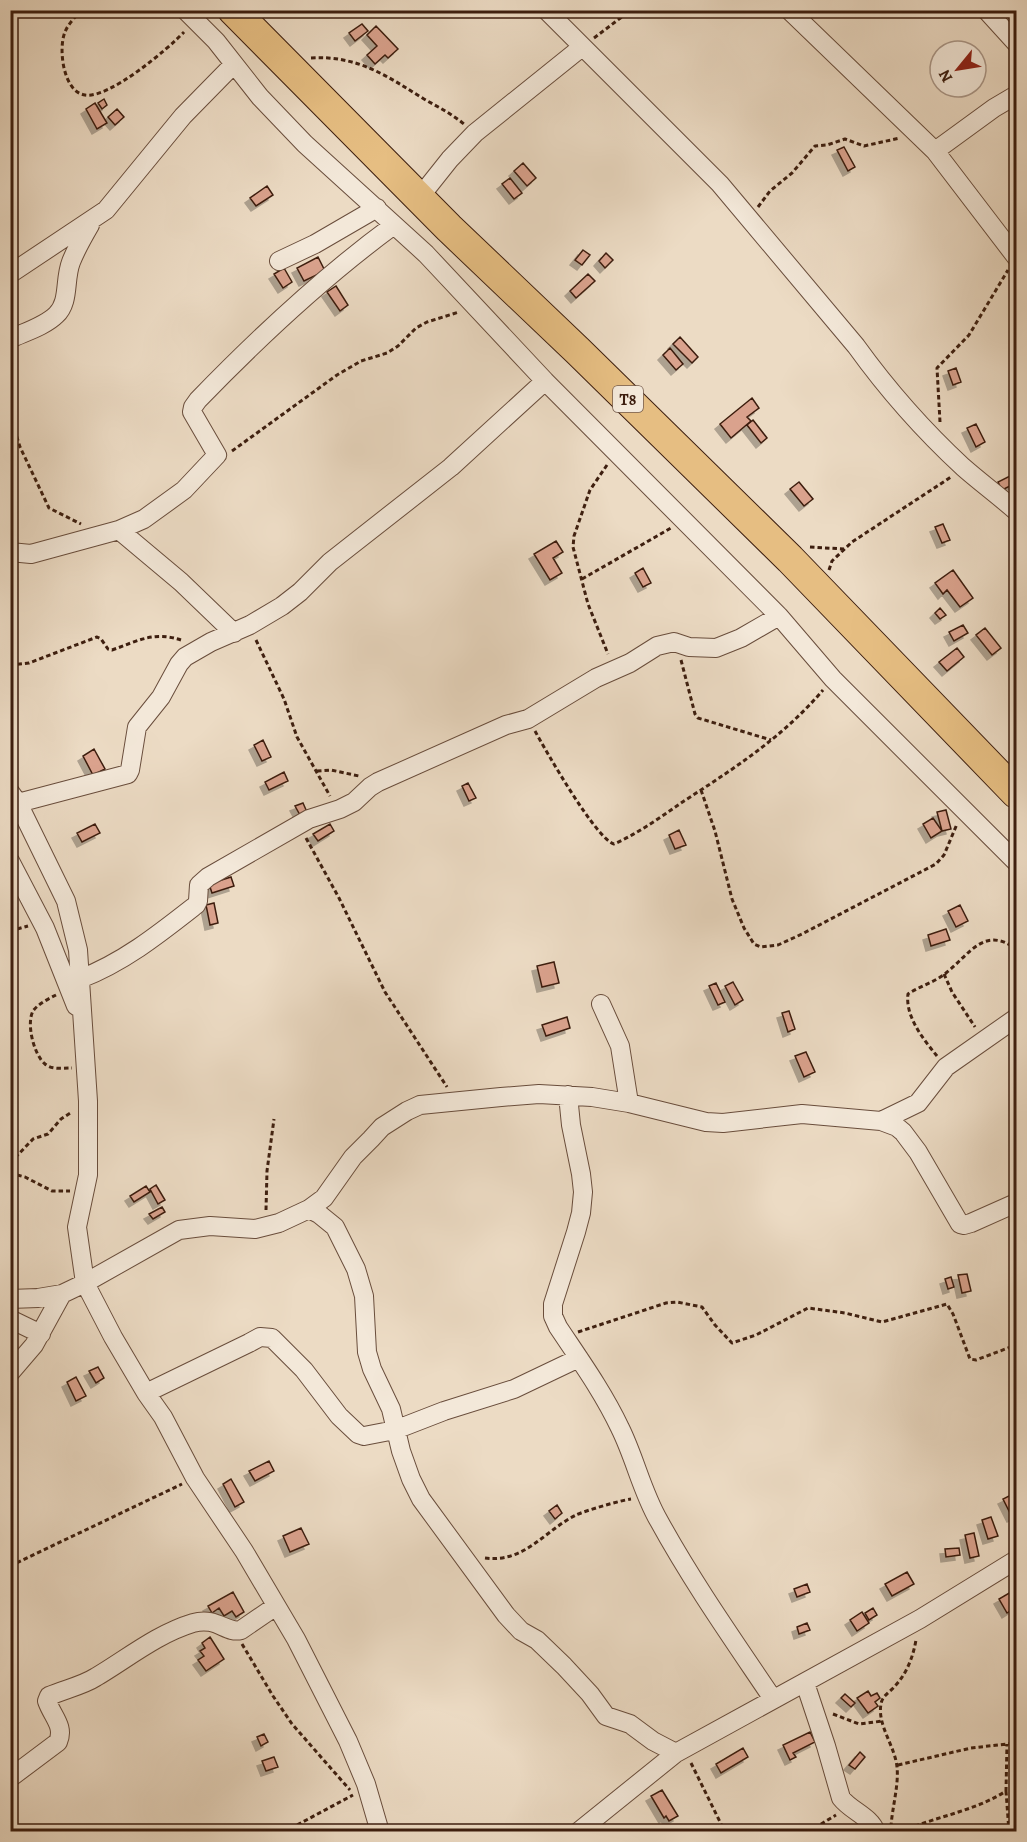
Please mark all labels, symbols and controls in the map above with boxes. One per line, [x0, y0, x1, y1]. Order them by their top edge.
north arrow [928, 39, 988, 99]
text: N [933, 65, 958, 87]
road number: T8 [613, 386, 643, 412]

